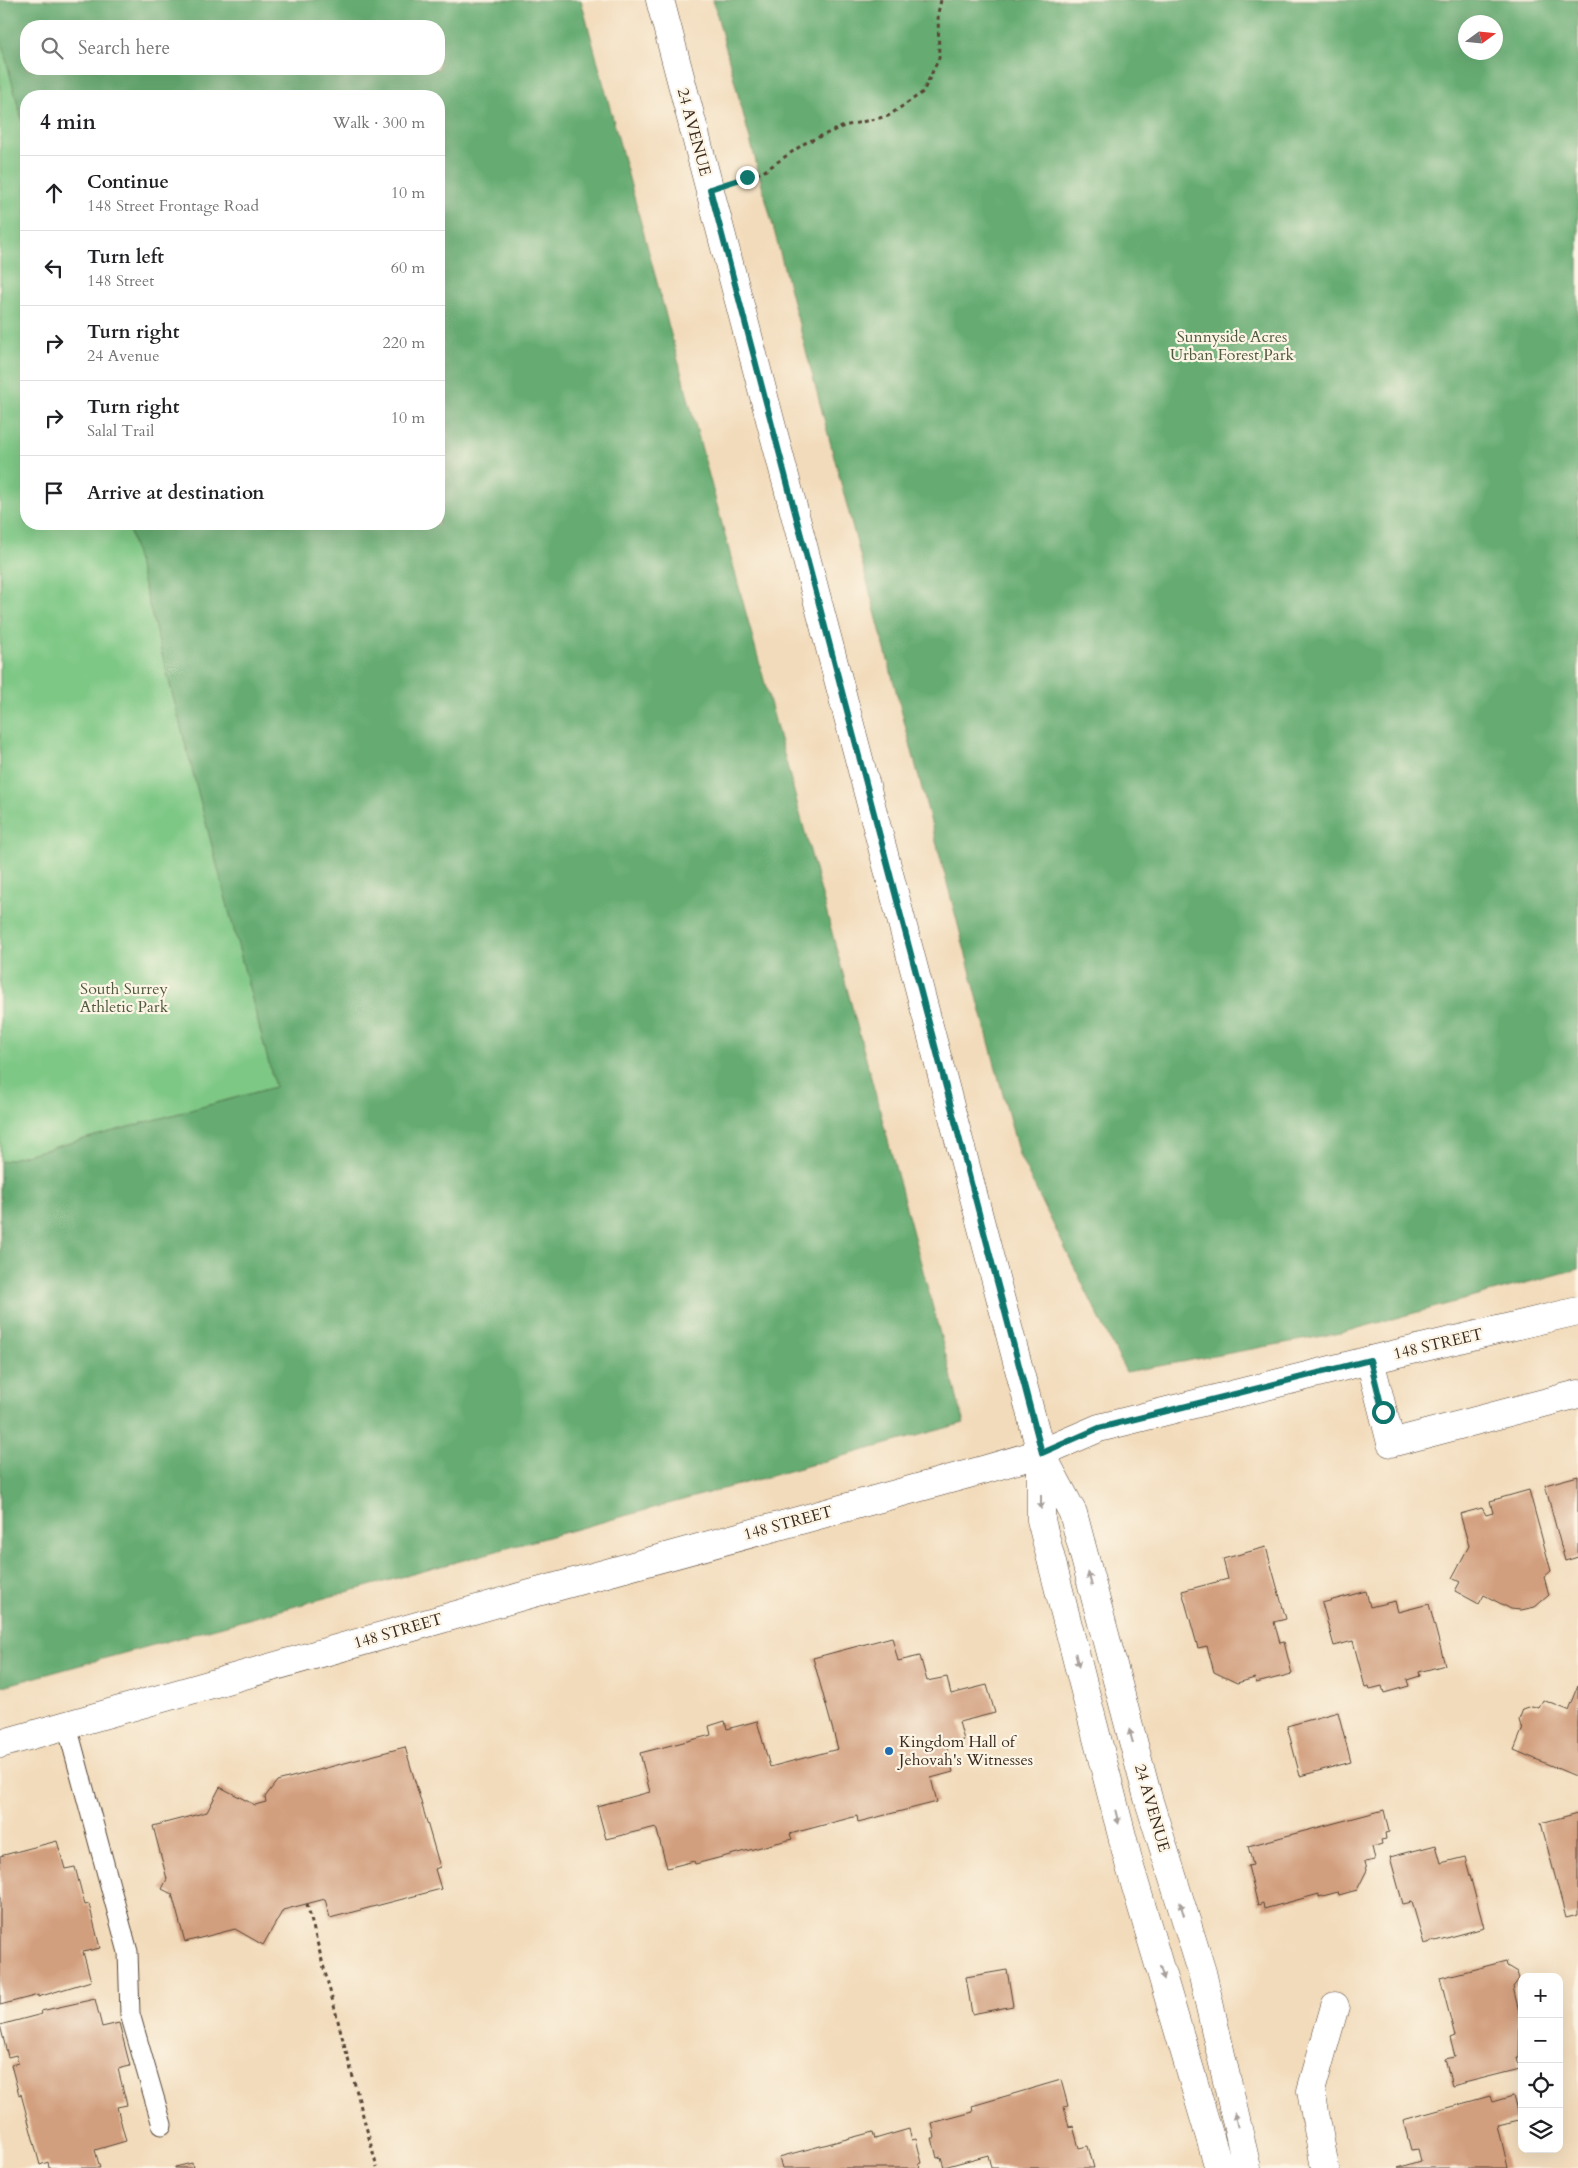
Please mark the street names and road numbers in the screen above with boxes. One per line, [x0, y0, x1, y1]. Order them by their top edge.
street label: 24 AVENUE [672, 86, 716, 179]
street label: 148 STREET [1391, 1323, 1485, 1365]
street label: 148 STREET [741, 1501, 835, 1545]
street label: 148 STREET [351, 1608, 445, 1654]
street label: 24 AVENUE [1129, 1762, 1175, 1855]

